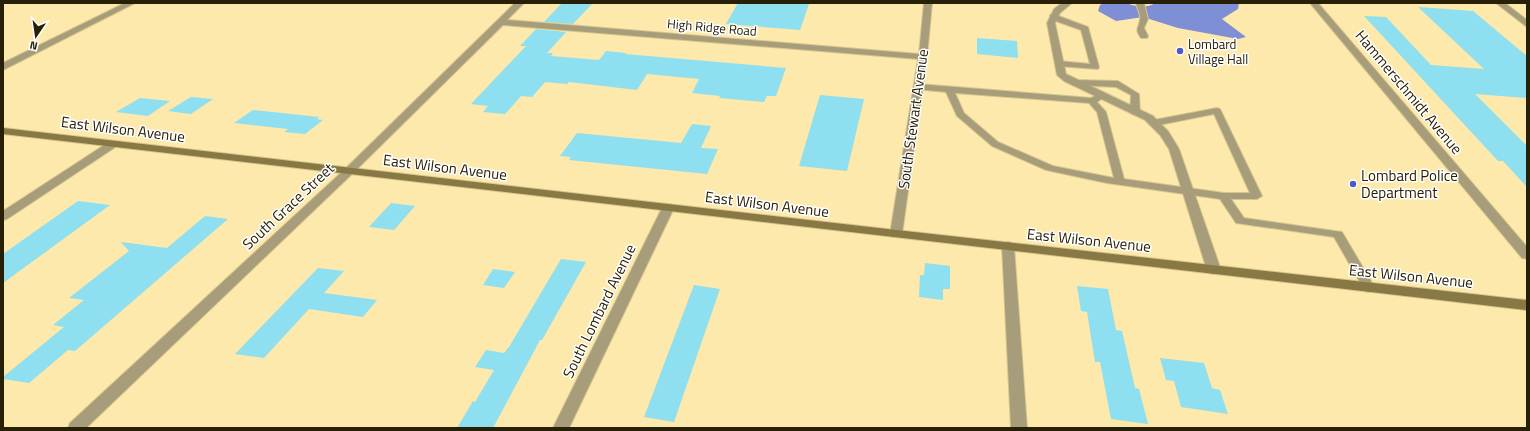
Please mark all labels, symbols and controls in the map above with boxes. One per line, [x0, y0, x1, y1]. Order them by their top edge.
street label: High Ridge Road [666, 13, 758, 41]
north arrow [16, 16, 56, 56]
street label: Hammerschmidt Avenue [1350, 25, 1468, 159]
place label: Lombard Village Hall [1188, 34, 1248, 69]
text: N [28, 37, 39, 54]
marker: Lombard Village Hall [1175, 46, 1185, 56]
street label: South Stewart Avenue [892, 48, 934, 190]
street label: East Wilson Avenue [60, 110, 186, 148]
street label: East Wilson Avenue [382, 148, 508, 186]
street label: South Grace Street [237, 157, 340, 255]
place label: Lombard Police Department [1361, 164, 1458, 204]
marker: Lombard Police Department [1348, 179, 1358, 189]
street label: East Wilson Avenue [704, 185, 830, 223]
street label: East Wilson Avenue [1026, 222, 1152, 258]
street label: South Lombard Avenue [556, 240, 642, 382]
street label: East Wilson Avenue [1348, 258, 1474, 294]

